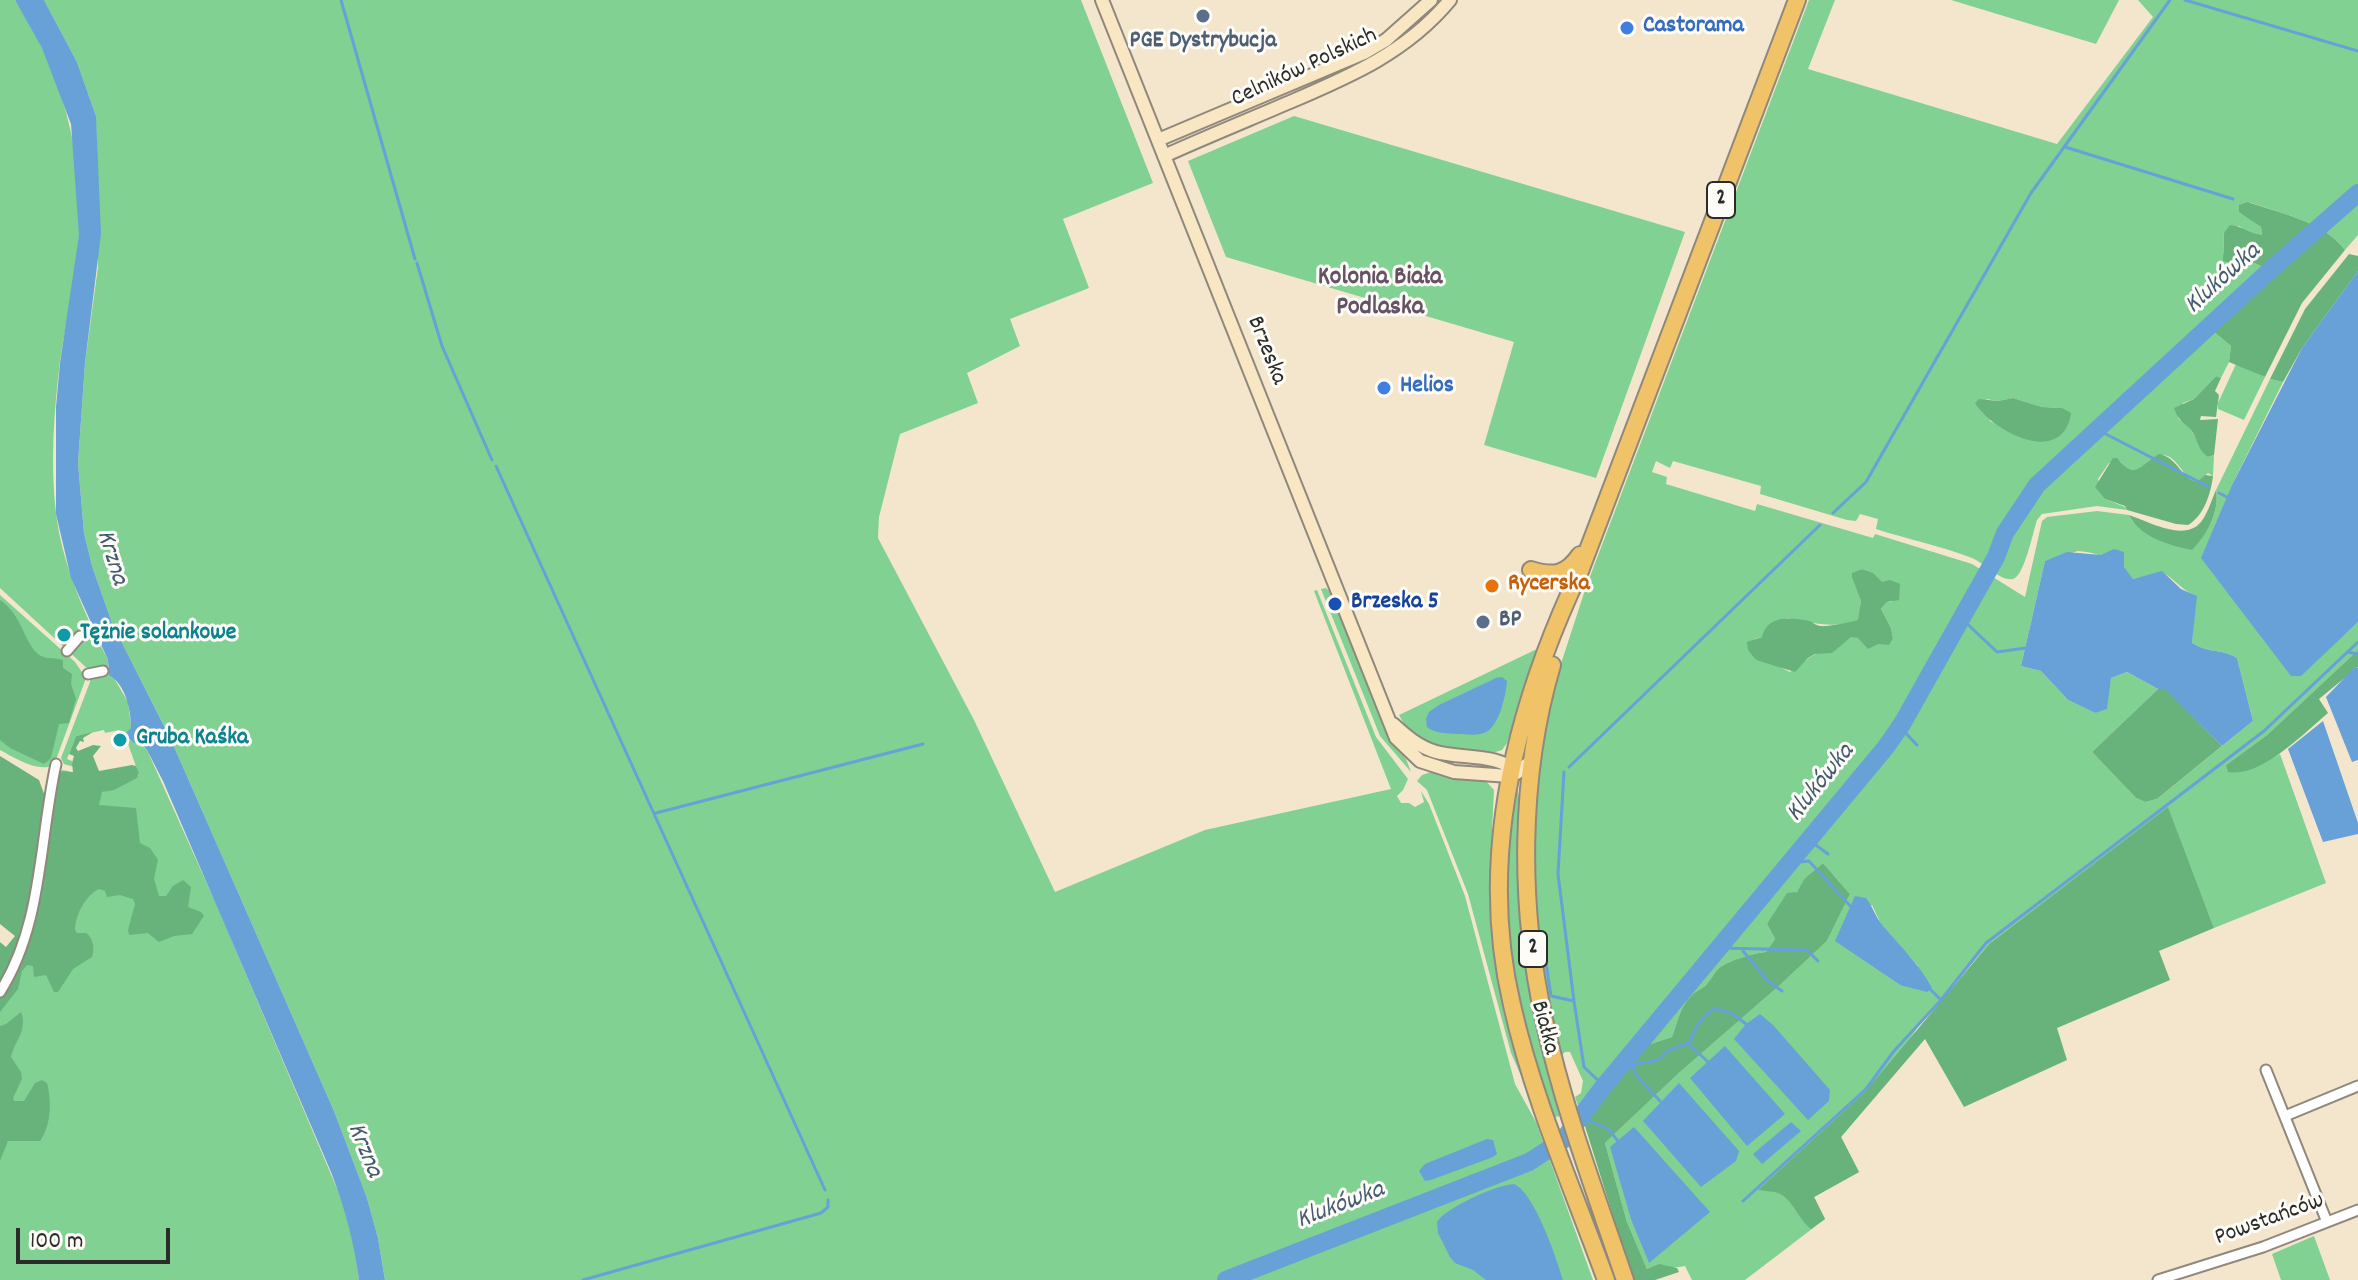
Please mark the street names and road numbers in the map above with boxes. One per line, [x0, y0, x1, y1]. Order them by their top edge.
street label: Celników Polskich [1228, 23, 1382, 115]
road number: 2 [1707, 182, 1735, 218]
street label: Brzeska [1238, 313, 1292, 389]
road number: 2 [1519, 931, 1547, 967]
street label: Białka [1522, 998, 1564, 1058]
street label: Powstańców [2211, 1188, 2329, 1254]

